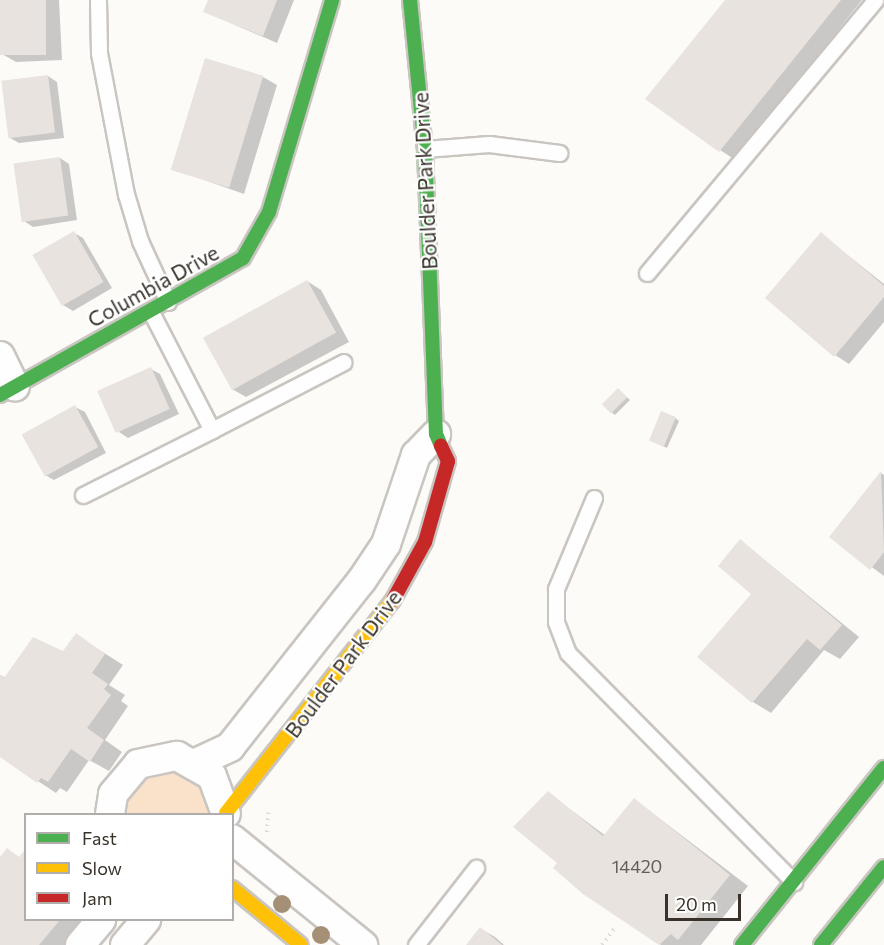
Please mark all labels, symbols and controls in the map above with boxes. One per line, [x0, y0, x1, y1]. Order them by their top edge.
street label: Boulder Park Drive [408, 92, 442, 270]
street label: Columbia Drive [83, 240, 223, 332]
street label: Boulder Park Drive [280, 586, 406, 742]
legend [24, 813, 234, 921]
text: Fast [82, 827, 117, 849]
house number: 14420 [612, 855, 662, 877]
text: Slow [82, 857, 122, 879]
scale bar [668, 882, 744, 920]
text: Jam [82, 887, 112, 909]
text: 20 m [676, 893, 717, 915]

